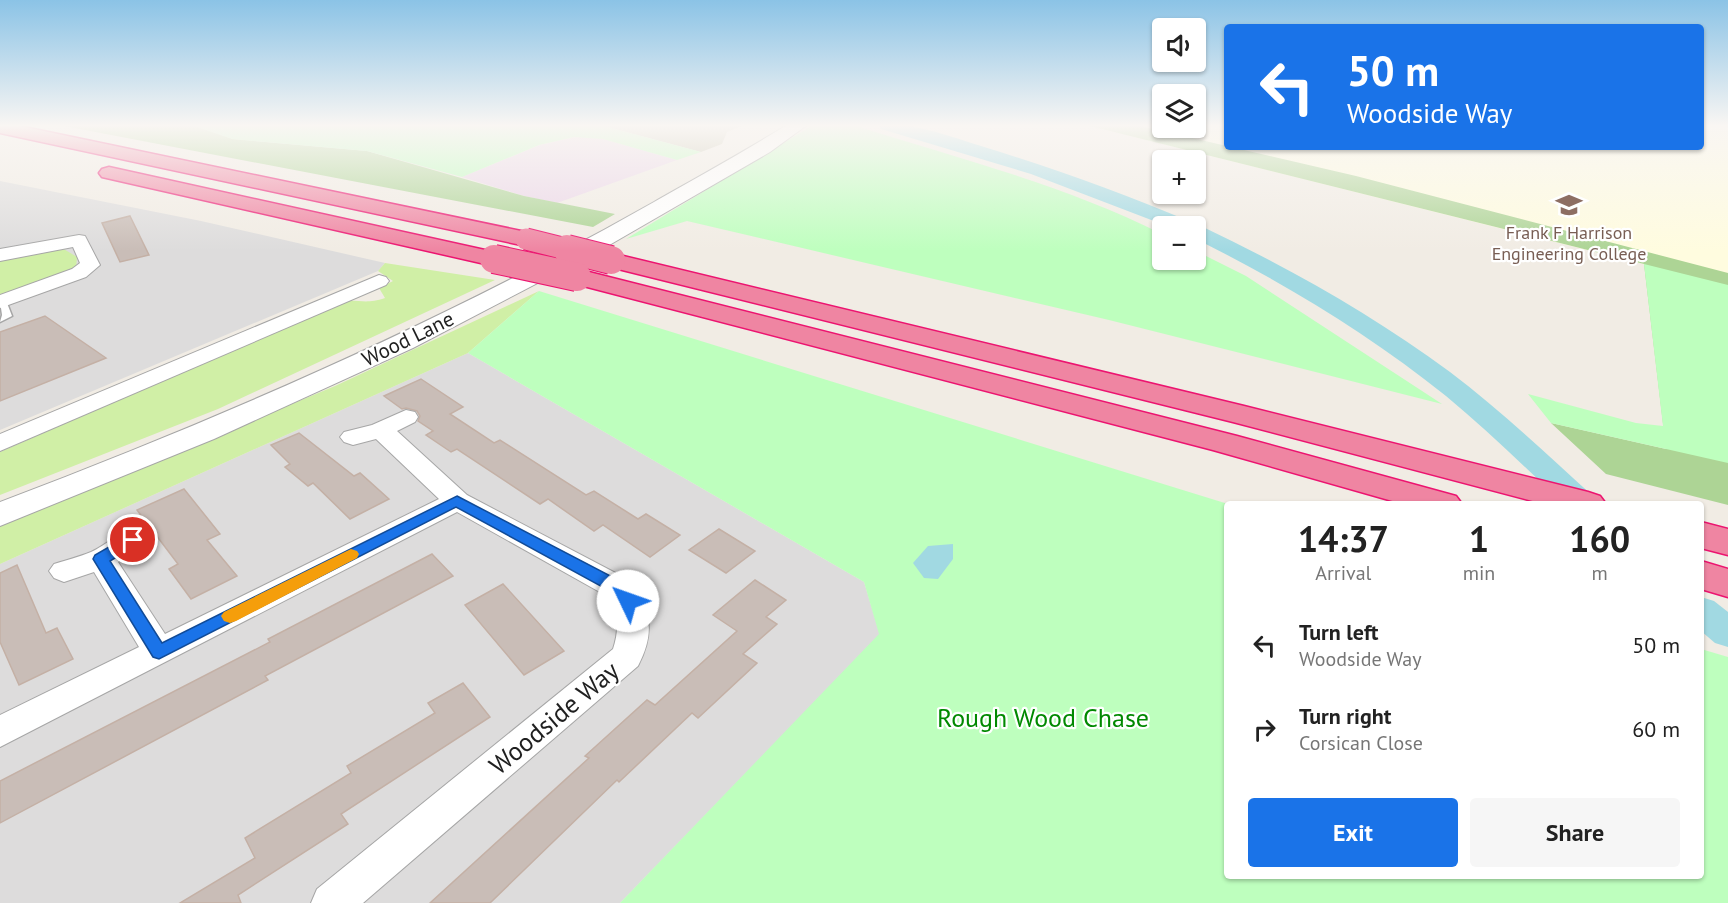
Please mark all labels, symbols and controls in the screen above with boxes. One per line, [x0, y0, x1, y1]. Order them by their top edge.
map controls [1152, 18, 1206, 270]
button: sound [1152, 18, 1206, 72]
text: 50 m [1347, 43, 1439, 98]
icon: left [1248, 48, 1326, 126]
button: layers [1152, 84, 1206, 138]
text: Woodside Way [1347, 96, 1512, 130]
button: + [1152, 150, 1206, 204]
school or university icon: Frank F Harrison Engineering College [1554, 190, 1584, 220]
button: − [1152, 216, 1206, 270]
place label: Frank F Harrison Engineering College [1492, 221, 1646, 265]
street label: Wood Lane [357, 305, 458, 372]
pin [107, 514, 158, 565]
text: 14:37 [1298, 515, 1389, 562]
text: 1 [1469, 515, 1489, 562]
text: 160 [1569, 515, 1630, 562]
icon: arrive [116, 523, 149, 556]
text: Arrival [1315, 560, 1371, 586]
text: min [1463, 560, 1495, 586]
text: m [1592, 560, 1608, 586]
position arrow [596, 569, 660, 633]
text: Turn left [1299, 618, 1379, 646]
icon: left [1248, 629, 1281, 662]
text: 50 m [1632, 631, 1680, 659]
text: Woodside Way [1299, 646, 1422, 672]
street label: Woodside Way [482, 654, 625, 781]
park label: Rough Wood Chase [937, 701, 1149, 734]
text: Turn right [1299, 702, 1391, 730]
icon: right [1248, 713, 1281, 746]
text: 60 m [1632, 715, 1680, 743]
text: Corsican Close [1299, 730, 1423, 756]
button: Exit [1248, 798, 1458, 867]
button: Share [1470, 798, 1680, 867]

